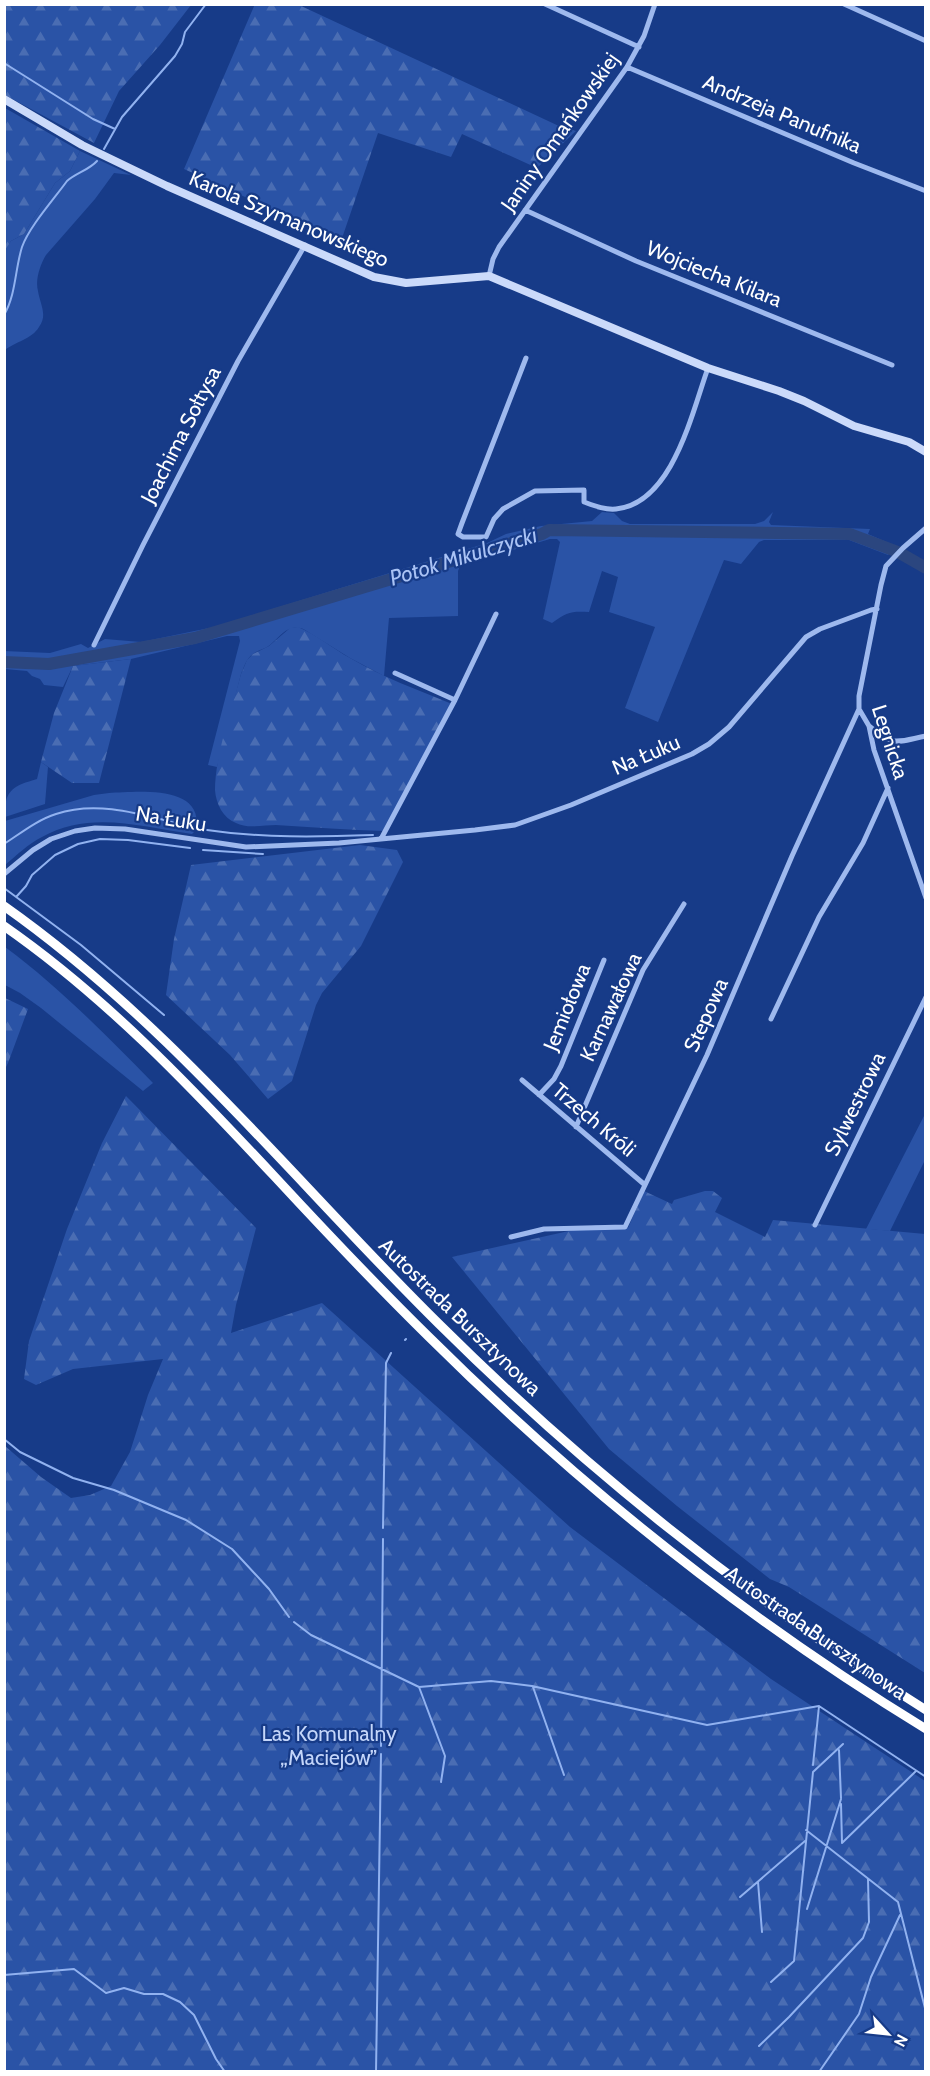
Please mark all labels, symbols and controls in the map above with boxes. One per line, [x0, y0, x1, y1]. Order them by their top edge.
street label: Janiny Omańkowskiej [495, 48, 625, 217]
street label: Andrzeja Panufnika [699, 69, 865, 159]
street label: Karola Szymanowskiego [186, 165, 393, 272]
street label: Wojciecha Kilara [642, 235, 786, 313]
street label: Joachima Sołtysa [135, 362, 226, 508]
water label: Potok Mikulczycki [386, 521, 541, 592]
street label: Legnicka [867, 702, 914, 782]
street label: Na Łuku [608, 729, 684, 780]
street label: Na Łuku [134, 801, 208, 836]
street label: Karnawałowa [574, 948, 647, 1065]
street label: Jemiołowa [537, 960, 595, 1055]
street label: Stepowa [678, 974, 733, 1056]
street label: Sylwestrowa [819, 1048, 890, 1160]
street label: Trzech Króli [548, 1078, 641, 1162]
street label: Autostrada Bursztynowa [374, 1233, 547, 1401]
street label: Autostrada Bursztynowa [721, 1560, 912, 1705]
park label: Las Komunalny „Maciejów” [262, 1721, 397, 1771]
north arrow [858, 2004, 918, 2064]
text: N [890, 2031, 912, 2050]

